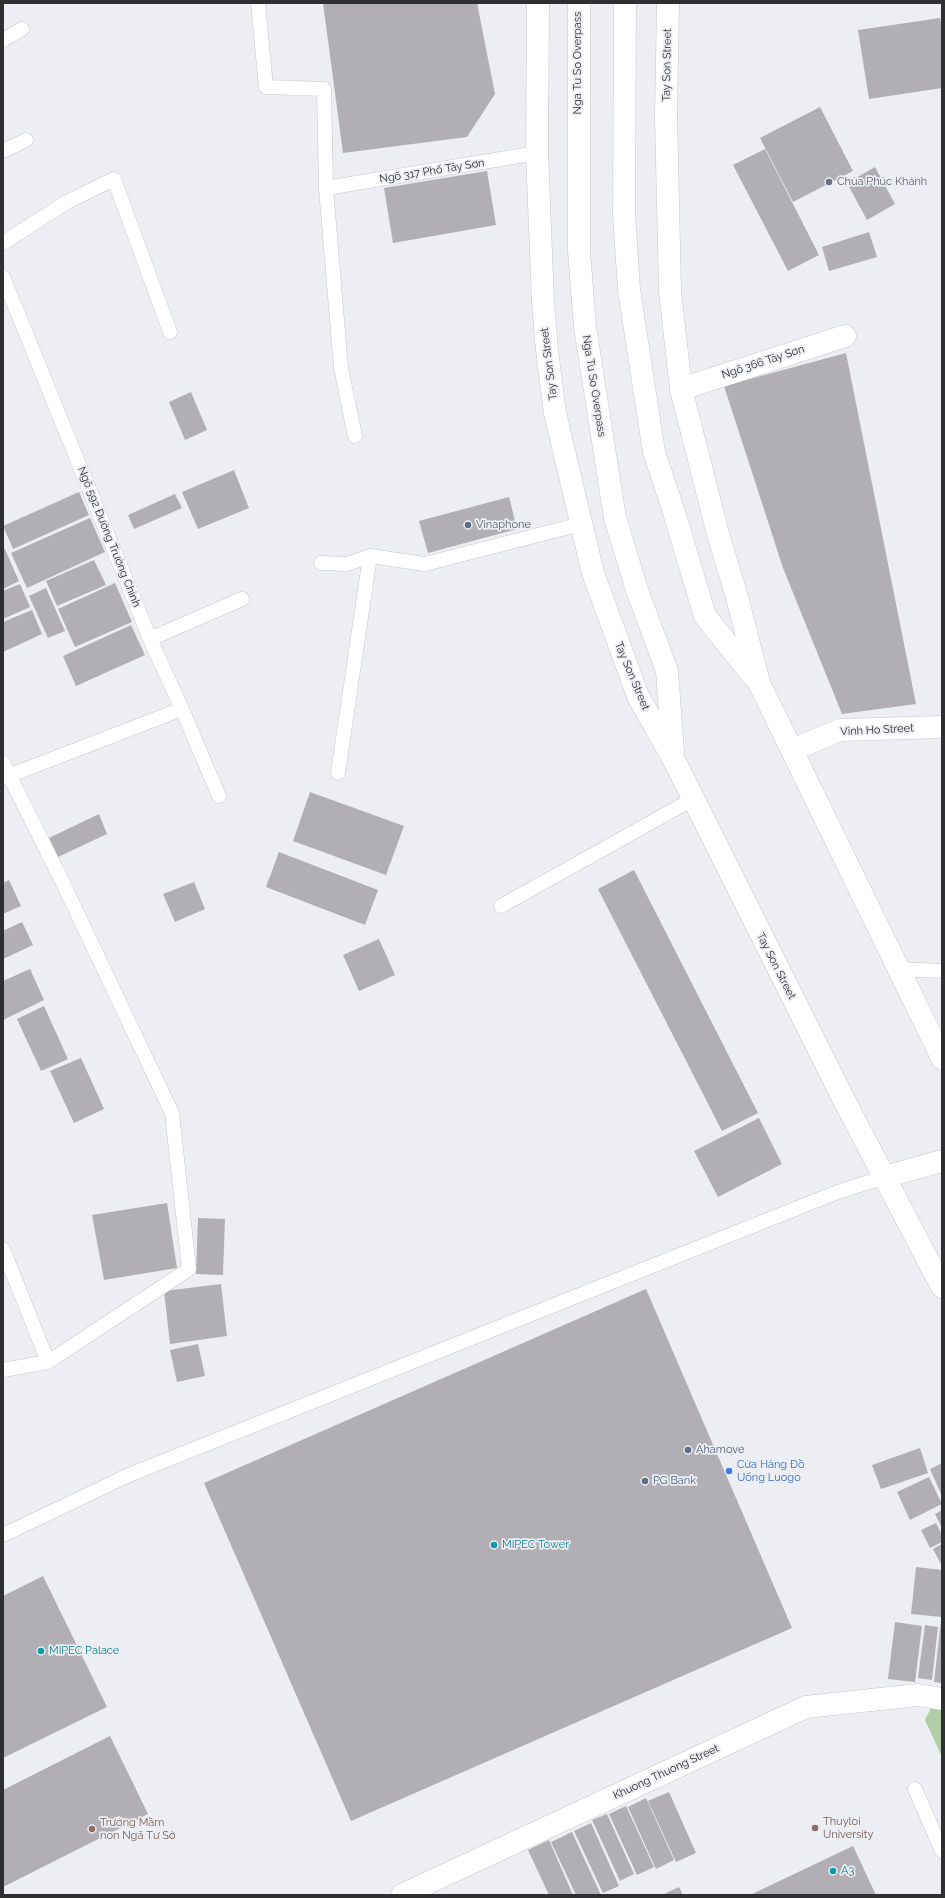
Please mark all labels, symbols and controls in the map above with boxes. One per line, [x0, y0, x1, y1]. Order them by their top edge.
street label: Nga Tu So Overpass [571, 12, 585, 114]
street label: Tay Son Street [660, 28, 674, 102]
street label: Ngõ 317 Phố Tây Sơn [379, 156, 485, 186]
place label: Chùa Phúc Khánh [837, 175, 927, 189]
marker: Chùa Phúc Khánh [824, 177, 834, 187]
street label: Tay Son Street [538, 327, 560, 401]
street label: Nga Tu So Overpass [579, 334, 609, 438]
street label: Ngõ 366 Tây Sơn [720, 342, 806, 382]
street label: Ngõ 592 Đường Trường Chinh [75, 465, 143, 609]
place label: Vinaphone [476, 518, 531, 532]
marker: Vinaphone [463, 520, 473, 530]
street label: Tay Son Street [612, 640, 652, 712]
street label: Vinh Ho Street [840, 721, 914, 739]
street label: Tay Son Street [754, 930, 798, 1002]
place label: Ahamove [696, 1443, 744, 1457]
marker: Ahamove [683, 1445, 693, 1455]
place label: Cửa Hàng Đồ Uống Luogo [737, 1458, 804, 1484]
marker: Cửa Hàng Đồ Uống Luogo [724, 1466, 734, 1476]
place label: PG Bank [653, 1474, 696, 1488]
marker: PG Bank [640, 1476, 650, 1486]
place label: MIPEC Tower [502, 1538, 569, 1552]
marker: MIPEC Tower [489, 1540, 499, 1550]
place label: MIPEC Palace [49, 1644, 119, 1658]
marker: MIPEC Palace [36, 1646, 46, 1656]
street label: Khuong Thuong Street [611, 1742, 721, 1802]
place label: Thuyloi University [823, 1815, 873, 1841]
place label: Trường Mầm non Ngã Tư Sở [100, 1816, 175, 1842]
marker: Thuyloi University [810, 1823, 820, 1833]
marker: Trường Mầm non Ngã Tư Sở [87, 1824, 97, 1834]
place label: A3 [841, 1864, 854, 1878]
marker: A3 [828, 1866, 838, 1876]

